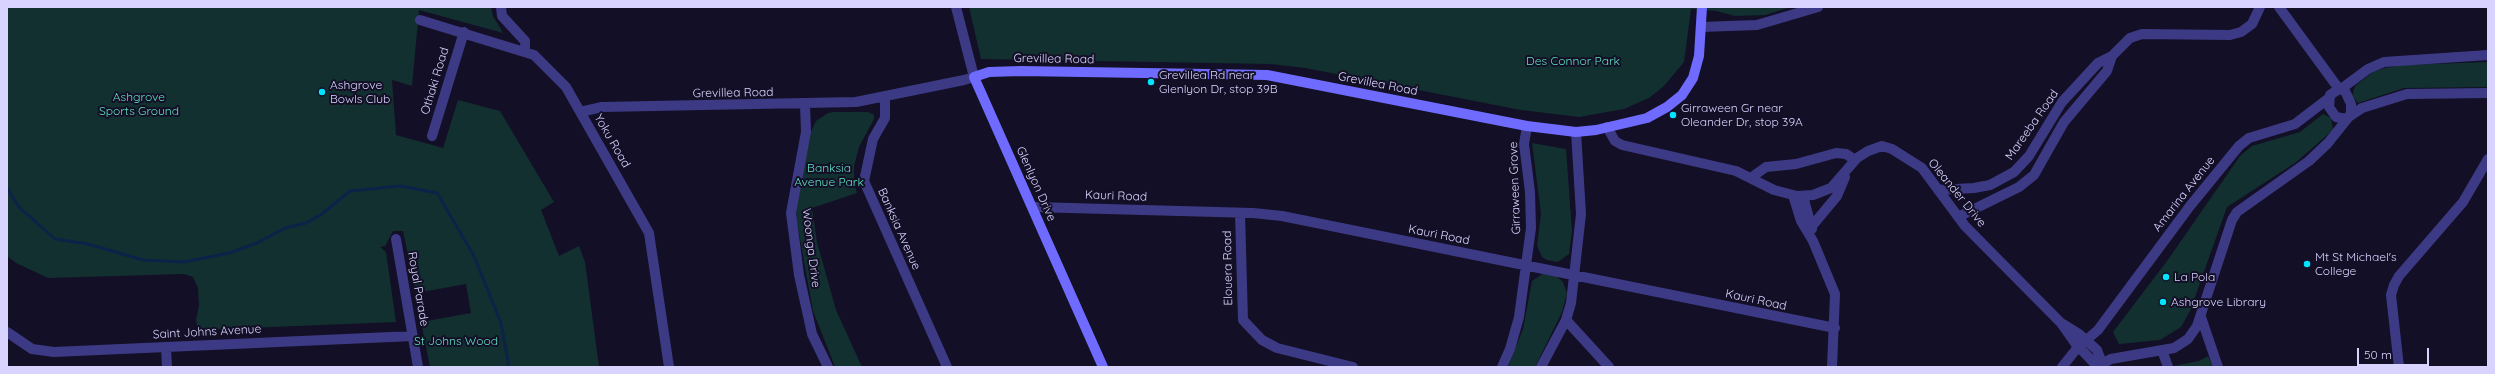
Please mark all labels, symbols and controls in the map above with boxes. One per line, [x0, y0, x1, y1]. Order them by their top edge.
street label: Othaki Road [418, 46, 452, 116]
street label: Grevillea Road [1013, 51, 1095, 67]
park label: Des Connor Park [1526, 54, 1620, 68]
place label: Grevillea Rd near Glenlyon Dr, stop 39B [1159, 68, 1278, 96]
street label: Grevillea Road [1337, 69, 1419, 99]
marker: Grevillea Rd near Glenlyon Dr, stop 39B [1146, 77, 1156, 87]
place label: Ashgrove Bowls Club [330, 78, 390, 106]
street label: Grevillea Road [692, 85, 774, 101]
marker: Ashgrove Bowls Club [317, 87, 327, 97]
street label: Mareeba Road [2002, 87, 2062, 163]
park label: Ashgrove Sports Ground [99, 90, 179, 118]
place label: Girraween Gr near Oleander Dr, stop 39A [1681, 101, 1803, 129]
marker: Girraween Gr near Oleander Dr, stop 39A [1668, 110, 1678, 120]
street label: Yoku Road [591, 112, 633, 170]
street label: Girraween Grove [1506, 141, 1524, 235]
street label: Glenlyon Drive [1013, 144, 1059, 224]
street label: Amarina Avenue [2150, 153, 2218, 235]
street label: Oleander Drive [1925, 156, 1989, 230]
park label: Banksia Avenue Park [794, 161, 864, 189]
street label: Banksia Avenue [874, 186, 924, 272]
street label: Kauri Road [1085, 188, 1147, 204]
street label: Woonga Drive [799, 208, 823, 288]
street label: Kauri Road [1407, 222, 1471, 248]
street label: Elouera Road [1220, 230, 1236, 306]
place label: Mt St Michael's College [2315, 250, 2397, 278]
street label: Royal Parade [404, 251, 432, 327]
marker: Mt St Michael's College [2302, 259, 2312, 269]
place label: La Pola [2174, 270, 2215, 284]
marker: La Pola [2161, 272, 2171, 282]
street label: Kauri Road [1724, 286, 1788, 314]
place label: Ashgrove Library [2171, 295, 2266, 309]
marker: Ashgrove Library [2158, 297, 2168, 307]
street label: Saint Johns Avenue [152, 322, 262, 342]
park label: St Johns Wood [414, 334, 498, 348]
scale bar [2359, 340, 2431, 366]
text: 50 m [2364, 347, 2392, 362]

